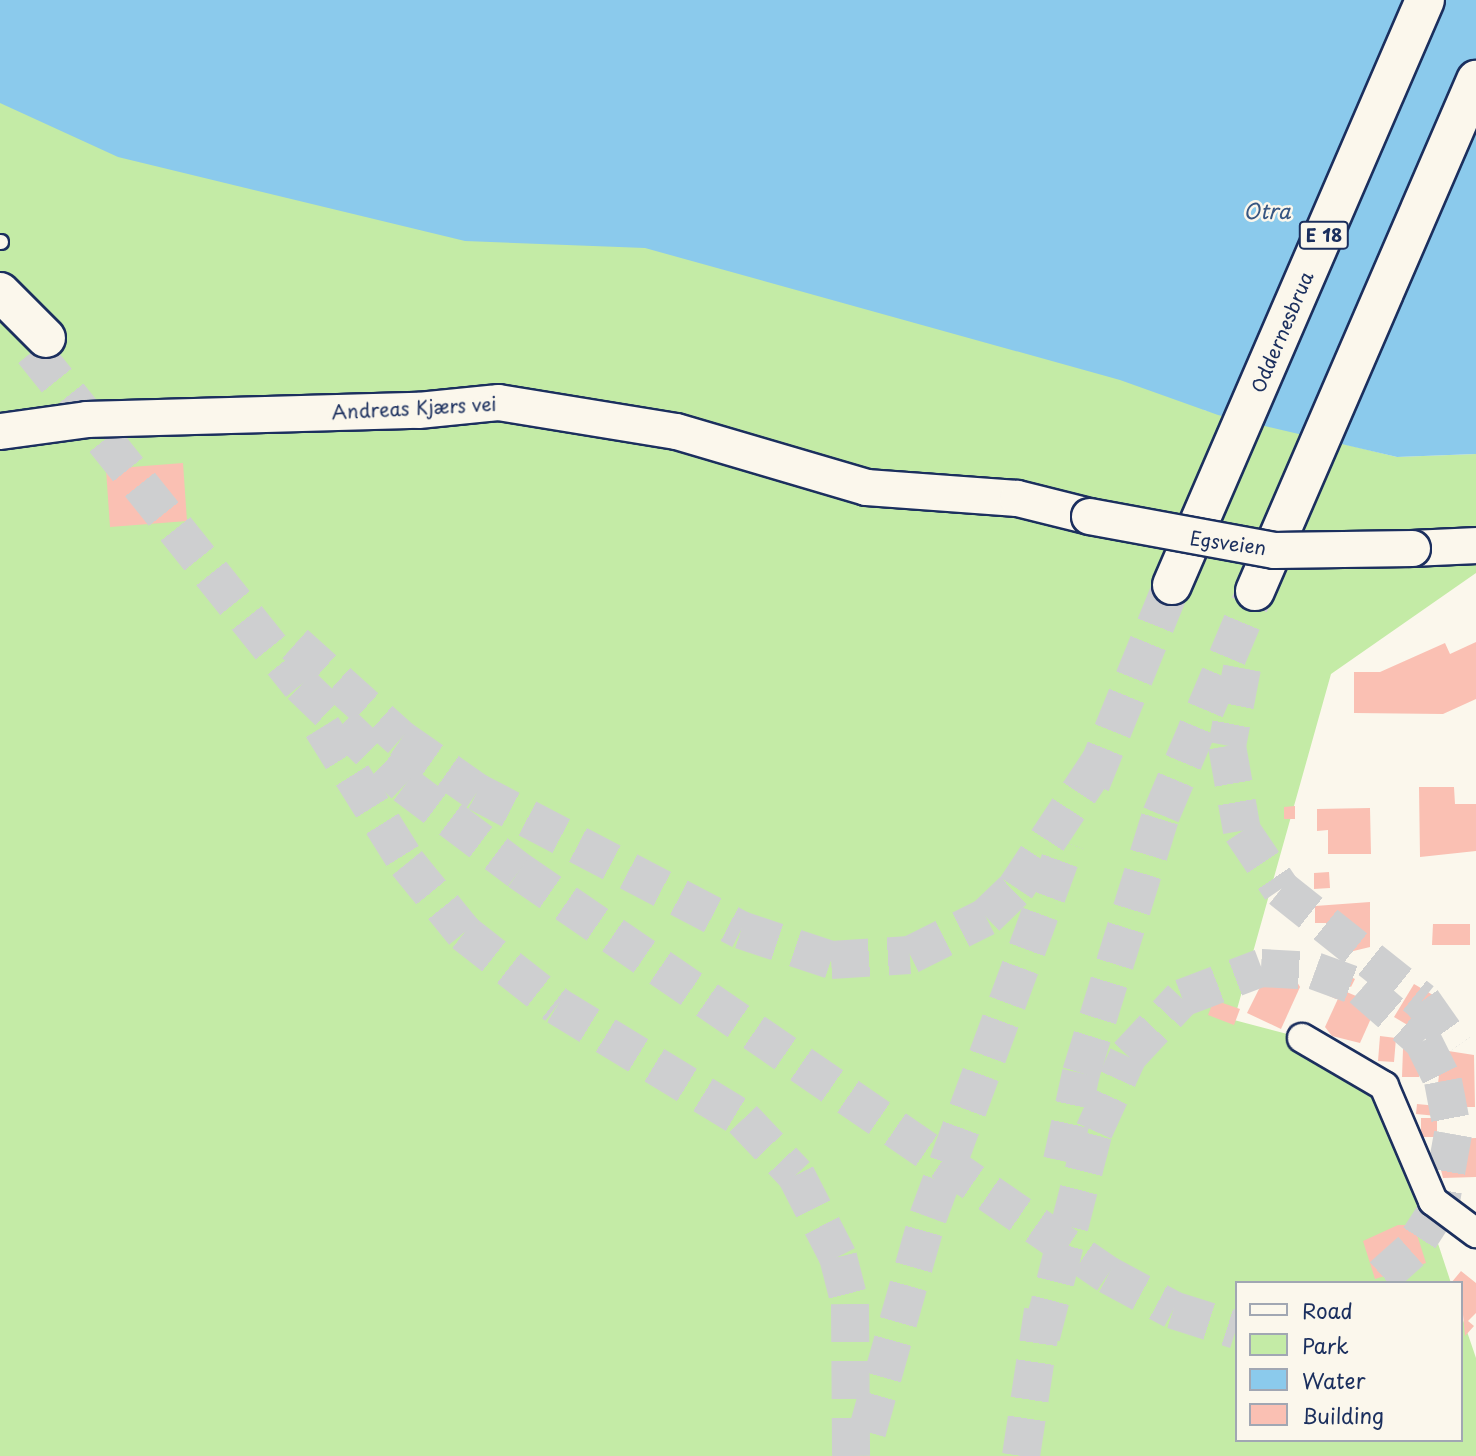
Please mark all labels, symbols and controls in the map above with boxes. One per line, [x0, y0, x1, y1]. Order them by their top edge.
water label: Otra [1243, 197, 1291, 223]
road number: E 18 [1298, 220, 1350, 249]
street label: Oddernesbrua [1246, 268, 1318, 396]
street label: Andreas Kjærs vei [331, 392, 497, 424]
street label: Egsveien [1188, 526, 1268, 560]
legend [1234, 1281, 1462, 1442]
text: Road [1302, 1294, 1353, 1326]
text: Park [1302, 1329, 1349, 1361]
text: Water [1302, 1364, 1365, 1396]
text: Building [1302, 1399, 1384, 1431]

